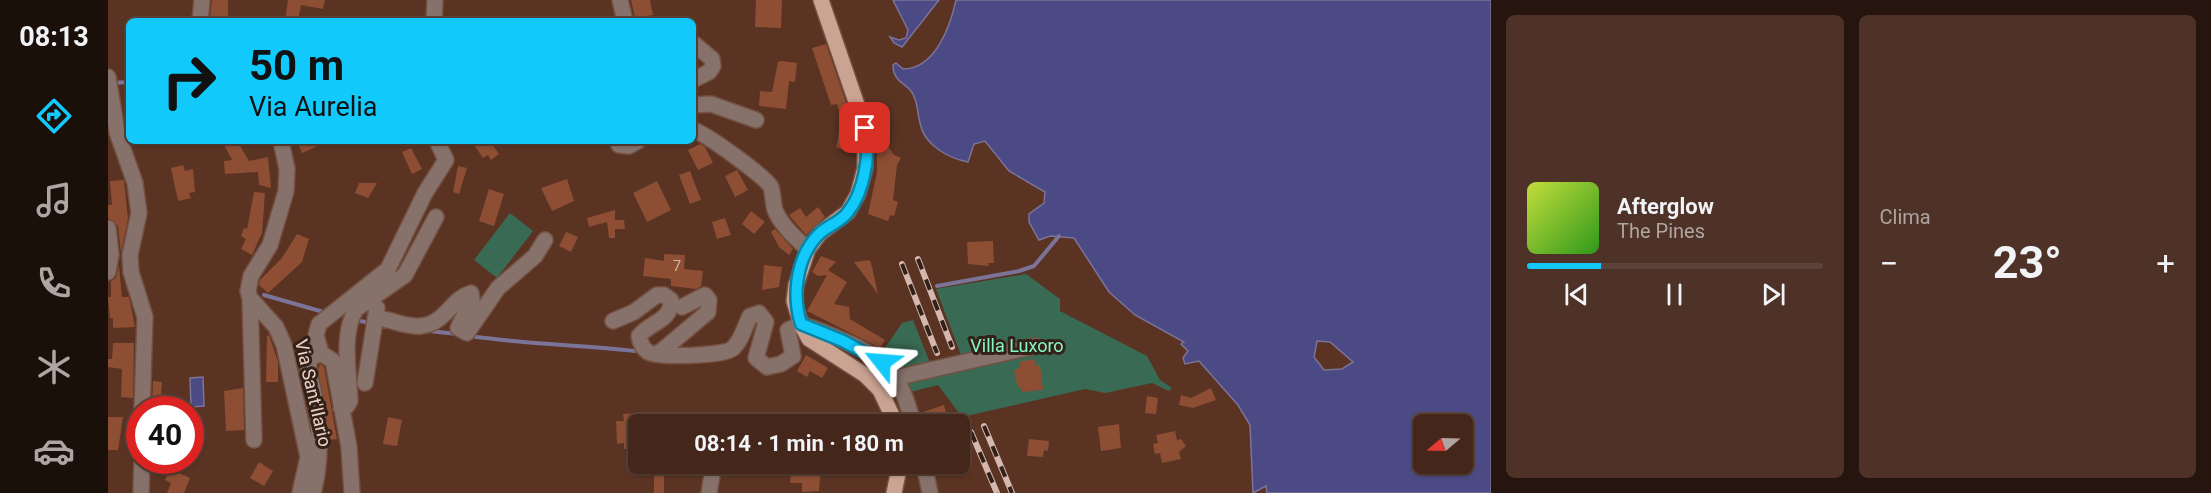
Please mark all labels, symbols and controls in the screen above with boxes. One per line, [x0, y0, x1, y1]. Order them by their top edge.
text: 08:13 [19, 21, 89, 53]
text: 50 m [249, 41, 344, 90]
icon: right [150, 42, 228, 120]
text: Via Aurelia [249, 91, 378, 123]
icon: directions [33, 95, 75, 137]
pin [839, 102, 890, 153]
icon: arrive [848, 111, 881, 144]
icon: music [33, 179, 75, 221]
text: Afterglow [1617, 194, 1714, 219]
text: Clima [1880, 205, 1931, 229]
text: The Pines [1617, 219, 1705, 243]
text: 23° [1993, 236, 2062, 289]
text: − [1880, 244, 1898, 283]
text: + [2156, 244, 2175, 283]
house number: 7 [673, 257, 681, 275]
icon: phone [33, 262, 75, 304]
icon: previous [1560, 278, 1593, 311]
icon: pause [1658, 278, 1691, 311]
icon: next [1757, 278, 1790, 311]
position arrow [850, 330, 914, 394]
park label: Villa Luxoro [970, 335, 1064, 356]
street label: Via Sant'Ilario [291, 337, 336, 449]
icon: climate [33, 346, 75, 388]
speed limit sign: 40 [126, 396, 204, 474]
north arrow [1413, 414, 1473, 474]
map controls [1413, 414, 1473, 474]
icon: car [33, 430, 75, 472]
text: 08:14 · 1 min · 180 m [694, 431, 904, 456]

